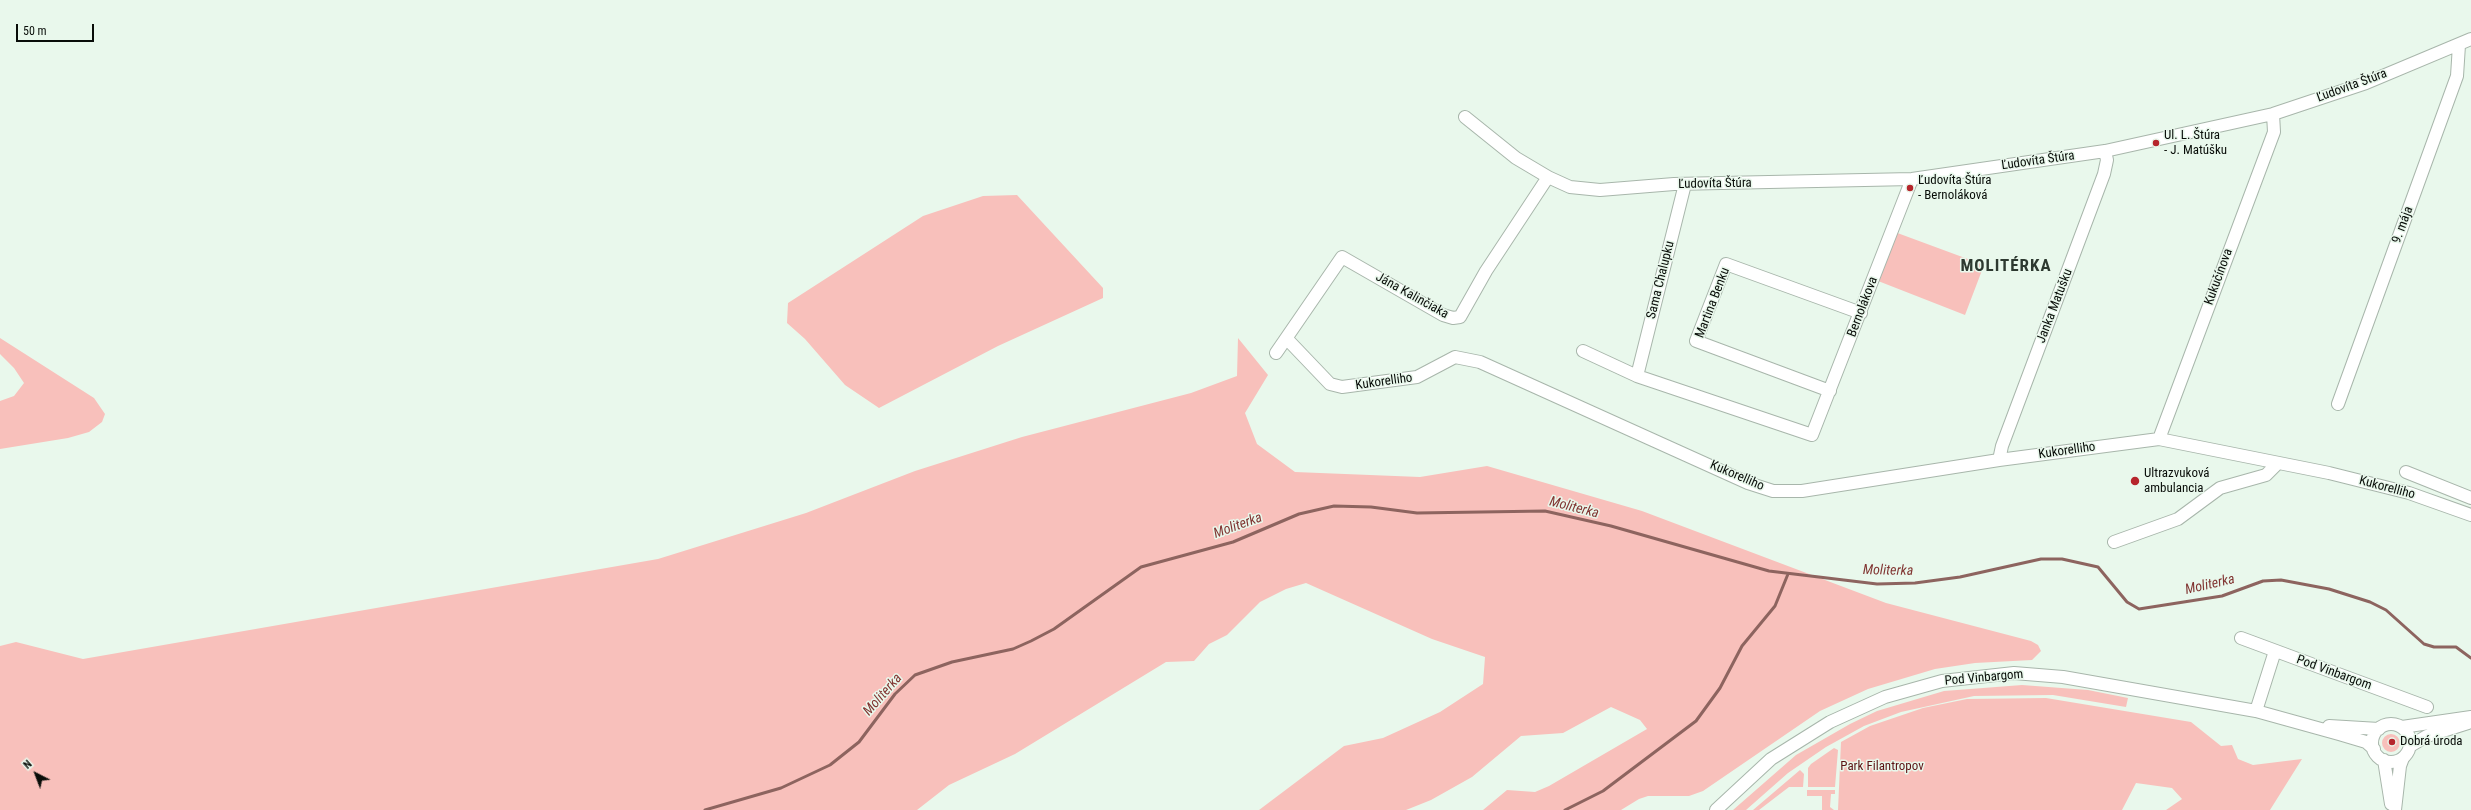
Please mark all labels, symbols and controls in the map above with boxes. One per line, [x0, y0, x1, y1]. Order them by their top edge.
scale bar [18, 16, 96, 42]
text: 50 m [23, 24, 47, 38]
street label: Ľudovíta Štúra [2315, 66, 2389, 106]
place label: Ul. L. Štúra - J. Matúšku [2164, 128, 2227, 159]
marker: Ul. L. Štúra - J. Matúšku [2151, 138, 2161, 148]
street label: Ľudovíta Štúra [2000, 148, 2076, 174]
place label: Ľudovíta Štúra - Bernoláková [1918, 173, 1992, 204]
street label: Ľudovíta Štúra [1678, 176, 1752, 192]
marker: Ľudovíta Štúra - Bernoláková [1905, 183, 1915, 193]
street label: 9. mája [2389, 204, 2417, 246]
street label: Sama Chalupku [1644, 239, 1678, 321]
street label: Kukučínova [2202, 247, 2236, 307]
district label: MOLITÉRKA [1960, 257, 2052, 277]
street label: Martina Benku [1692, 266, 1734, 340]
street label: Janka Matušku [2034, 267, 2076, 345]
street label: Jána Kalinčiaka [1373, 270, 1451, 322]
street label: Bernolákova [1844, 275, 1882, 339]
street label: Kukorelliho [1355, 370, 1413, 394]
street label: Kukorelliho [2038, 439, 2096, 463]
street label: Kukorelliho [1708, 458, 1766, 494]
place label: Ultrazvuková ambulancia [2144, 466, 2210, 497]
street label: Kukorelliho [2357, 473, 2417, 503]
marker: Ultrazvuková ambulancia [2129, 475, 2141, 487]
water label: Moliterka [1547, 494, 1601, 522]
water label: Moliterka [1211, 509, 1265, 543]
water label: Moliterka [1863, 562, 1913, 580]
water label: Moliterka [2184, 571, 2236, 599]
street label: Pod Vinbargom [2294, 652, 2374, 694]
street label: Pod Vinbargom [1944, 667, 2024, 689]
water label: Moliterka [860, 670, 906, 720]
place label: Dobrá úroda [2400, 734, 2463, 750]
marker: Dobrá úroda [2387, 737, 2397, 747]
north arrow [16, 754, 56, 794]
text: N [21, 758, 34, 772]
park label: Park Filantropov [1840, 759, 1924, 775]

